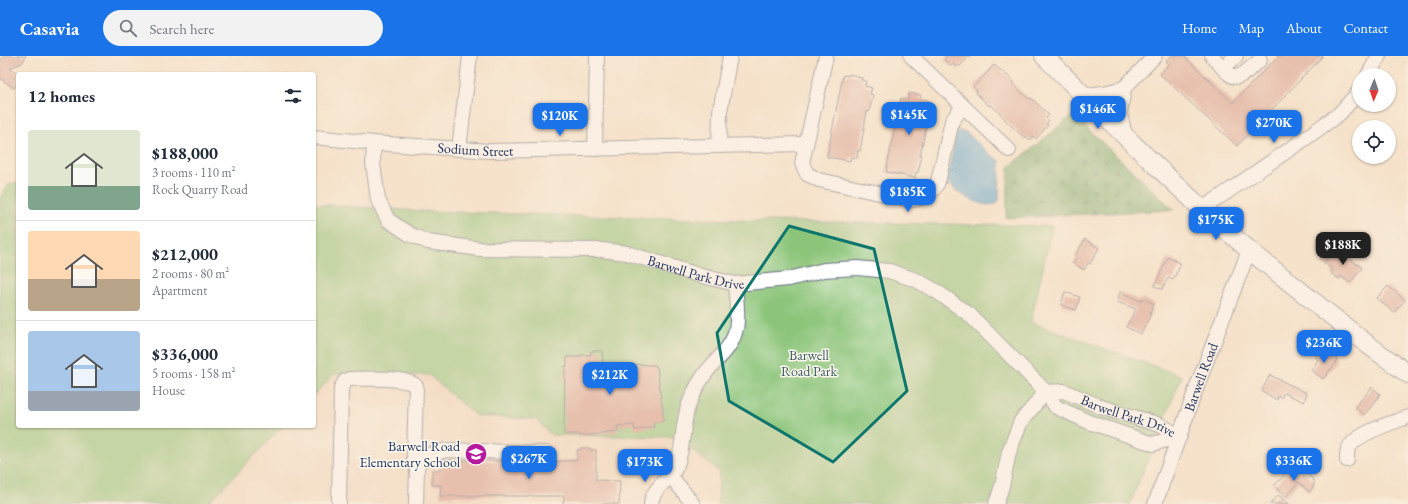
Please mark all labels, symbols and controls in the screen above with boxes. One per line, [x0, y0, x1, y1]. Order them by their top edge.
search box [103, 10, 383, 46]
text: Casavia [20, 16, 79, 41]
icon: search [117, 17, 139, 39]
text: Search here [149, 19, 214, 38]
text: Home [1182, 19, 1217, 37]
text: Map [1239, 19, 1264, 37]
text: About [1286, 19, 1322, 37]
text: Contact [1344, 19, 1388, 37]
north arrow [1352, 68, 1396, 112]
map controls [1352, 68, 1396, 164]
text: 12 homes [28, 85, 95, 107]
icon: filters [282, 85, 304, 107]
pin: $146K [1070, 96, 1126, 130]
text: $146K [1080, 100, 1116, 117]
pin: $145K [881, 102, 937, 136]
pin: $120K [532, 103, 588, 137]
text: $145K [891, 106, 927, 123]
text: $120K [542, 107, 578, 124]
pin: $270K [1246, 110, 1302, 144]
text: $270K [1256, 114, 1292, 131]
button: locate [1352, 120, 1396, 164]
street label: Sodium Street [437, 138, 514, 160]
text: $188,000 [152, 142, 218, 164]
icon: home [60, 146, 108, 194]
text: 3 rooms · 110 m² [152, 164, 236, 181]
pin: $185K [880, 179, 936, 213]
text: Rock Quarry Road [152, 181, 248, 198]
text: $185K [890, 183, 926, 200]
pin: $175K [1188, 207, 1244, 241]
text: $175K [1198, 211, 1234, 228]
pin: $188K [1315, 232, 1371, 266]
text: $188K [1325, 236, 1361, 253]
text: $212,000 [152, 243, 218, 265]
icon: home [60, 247, 108, 295]
street label: Barwell Park Drive [645, 251, 745, 293]
text: 2 rooms · 80 m² [152, 265, 229, 282]
text: Apartment [152, 282, 207, 299]
pin: $236K [1296, 330, 1352, 364]
text: $236K [1306, 334, 1342, 351]
street label: Barwell Road [1180, 339, 1222, 414]
text: $336,000 [152, 343, 218, 365]
park label: Barwell Road Park [781, 346, 837, 380]
icon: home [60, 347, 108, 395]
pin: $212K [582, 362, 638, 396]
text: 5 rooms · 158 m² [152, 365, 236, 382]
text: $212K [592, 366, 628, 383]
text: House [152, 382, 185, 399]
street label: Barwell Park Drive [1078, 390, 1179, 441]
place label: Barwell Road Elementary School [360, 437, 461, 471]
school or university icon: Barwell Road Elementary School [463, 441, 489, 467]
pin: $267K [501, 446, 557, 480]
pin: $336K [1266, 448, 1322, 482]
pin: $173K [617, 449, 673, 483]
text: $267K [511, 450, 547, 467]
text: $336K [1276, 452, 1312, 469]
text: $173K [627, 453, 663, 470]

